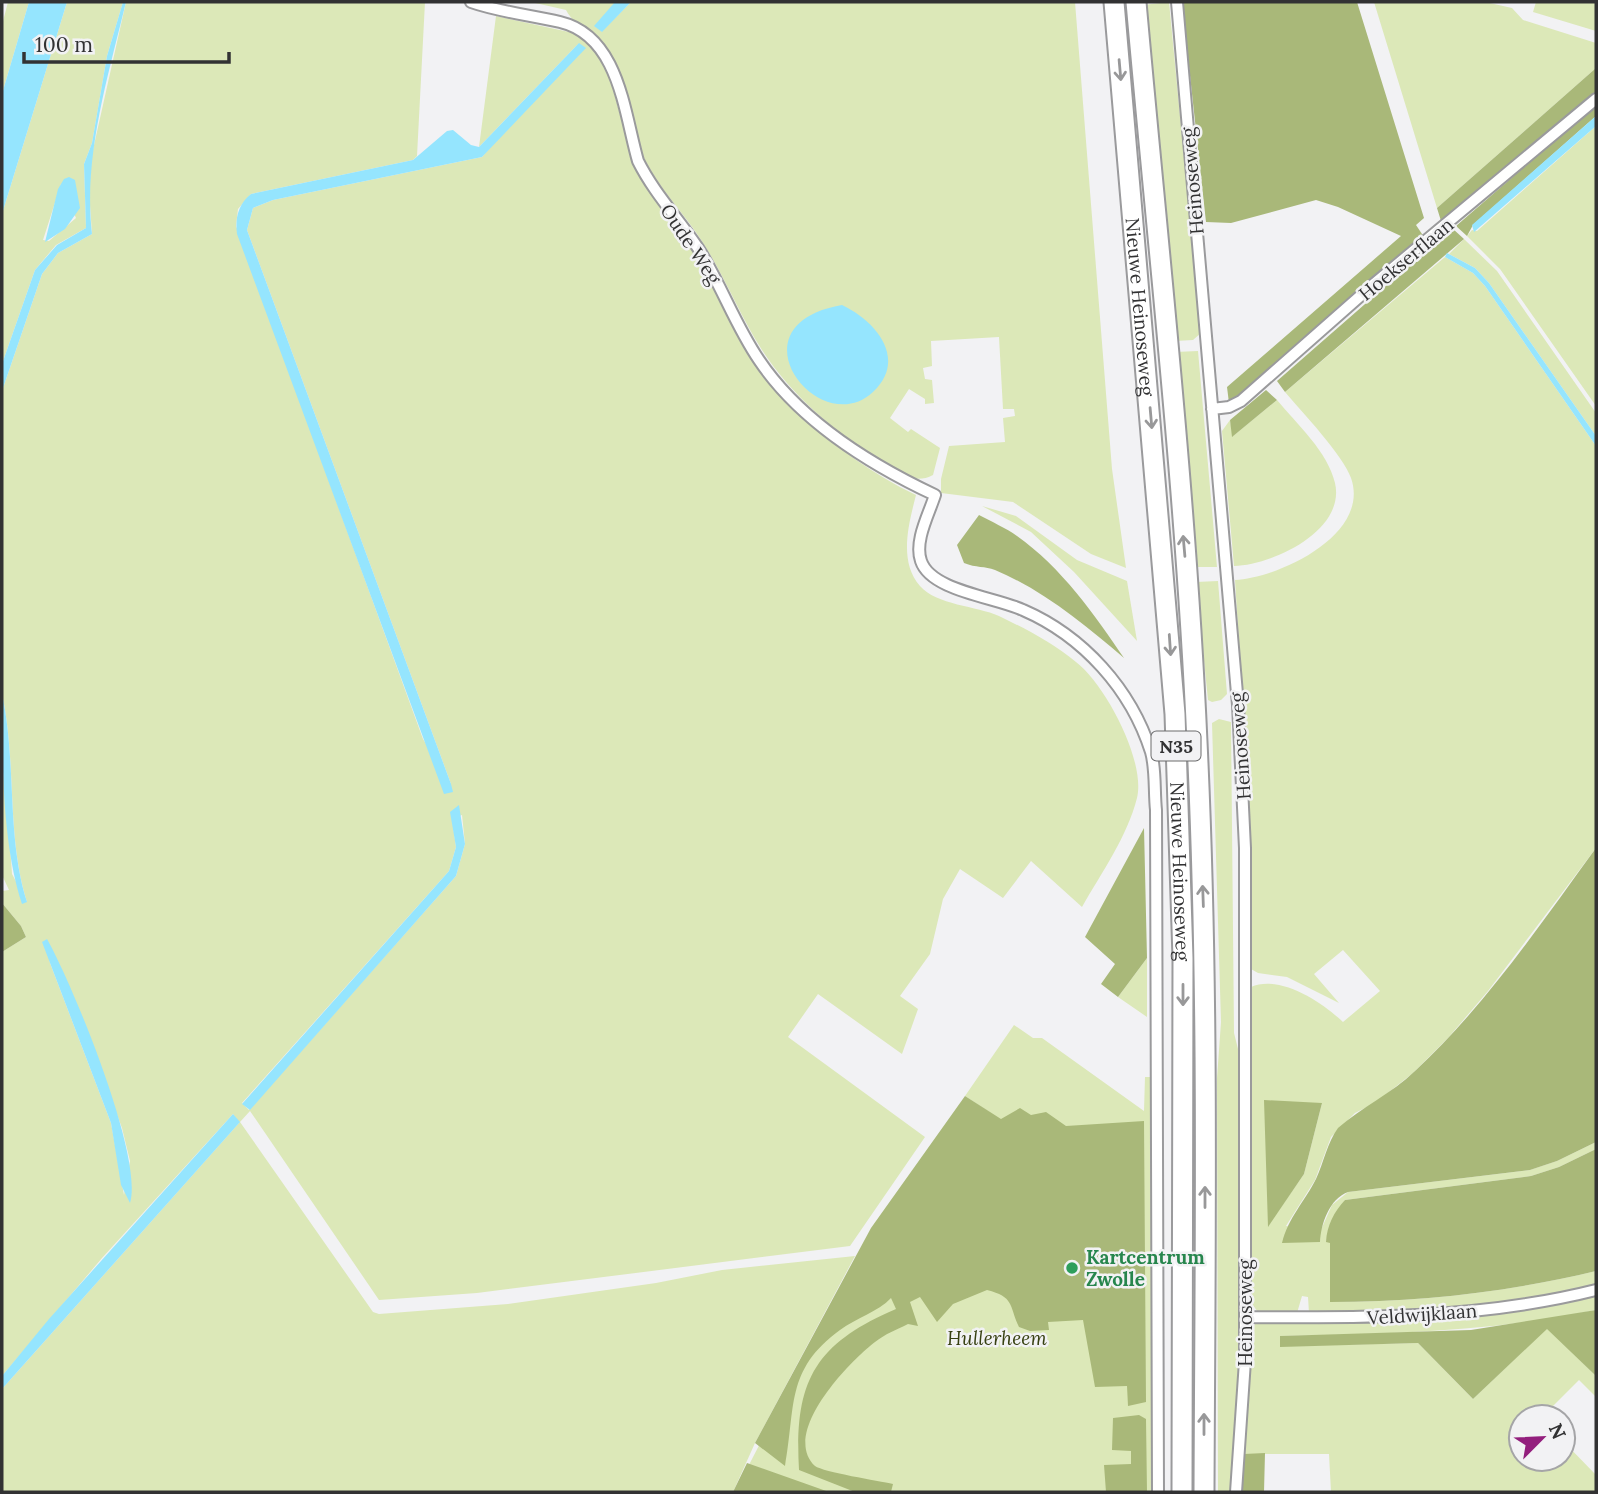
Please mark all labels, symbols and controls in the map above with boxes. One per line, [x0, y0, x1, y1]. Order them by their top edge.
scale bar [24, 21, 229, 65]
text: 100 m [35, 31, 93, 58]
one-way arrow [1114, 58, 1127, 81]
street label: Heinoseweg [1175, 126, 1209, 236]
street label: Oude Weg [655, 199, 727, 289]
street label: Hoekserflaan [1354, 212, 1458, 306]
street label: Nieuwe Heinoseweg [1121, 217, 1160, 398]
one-way arrow [1145, 407, 1158, 429]
one-way arrow [1177, 535, 1190, 558]
one-way arrow [1164, 633, 1177, 656]
street label: Heinoseweg [1224, 691, 1256, 800]
road number: N35 [1152, 732, 1200, 760]
street label: Nieuwe Heinoseweg [1165, 781, 1195, 962]
one-way arrow [1197, 884, 1210, 907]
one-way arrow [1176, 983, 1190, 1006]
one-way arrow [1198, 1185, 1212, 1208]
place label: Kartcentrum Zwolle [1086, 1245, 1205, 1291]
street label: Heinoseweg [1233, 1259, 1257, 1367]
marker: Kartcentrum Zwolle [1064, 1260, 1080, 1276]
street label: Veldwijklaan [1365, 1298, 1478, 1330]
park label: Hullerheem [947, 1326, 1047, 1350]
north arrow [1507, 1403, 1577, 1473]
one-way arrow [1197, 1413, 1211, 1436]
text: N [1544, 1419, 1572, 1443]

